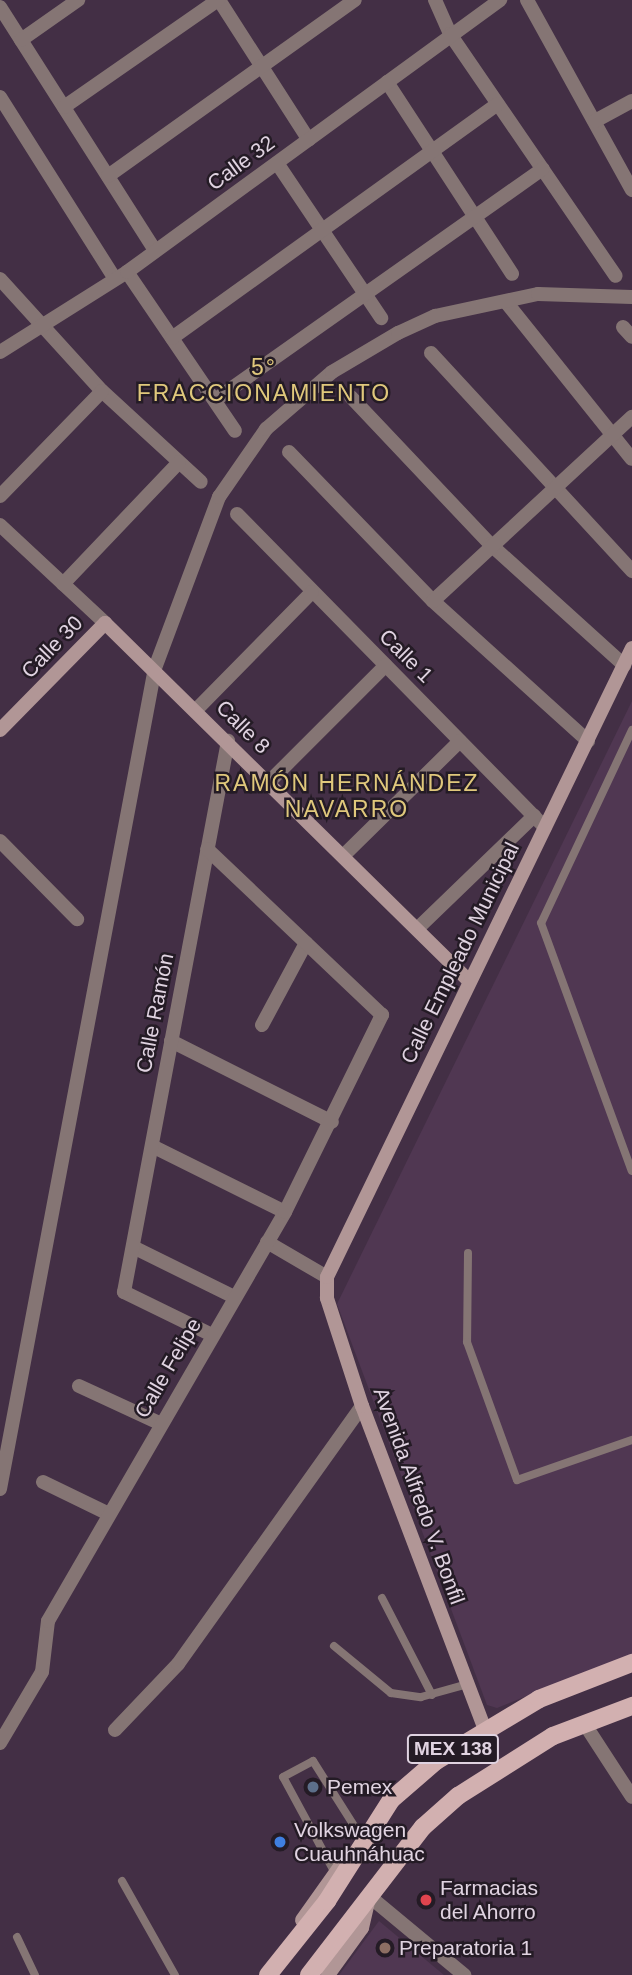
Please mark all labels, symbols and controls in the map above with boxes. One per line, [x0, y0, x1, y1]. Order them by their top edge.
street label: Calle 32 [202, 130, 280, 196]
district label: 5° FRACCIONAMIENTO [139, 353, 389, 407]
street label: Calle 30 [16, 611, 88, 683]
street label: Calle 1 [374, 624, 438, 688]
street label: Calle 8 [211, 695, 275, 759]
district label: RAMÓN HERNÁNDEZ NAVARRO [216, 769, 478, 823]
street label: Calle Empleado Municipal [395, 838, 525, 1068]
street label: Calle Ramón [131, 951, 179, 1075]
street label: Calle Felipe [129, 1314, 207, 1422]
street label: Avenida Alfredo V. Bonfil [368, 1384, 470, 1608]
road number: MEX 138 [406, 1734, 500, 1764]
place label: Pemex [327, 1774, 392, 1800]
marker: Pemex [305, 1779, 321, 1795]
place label: Volkswagen Cuauhnáhuac [294, 1817, 425, 1867]
marker: Volkswagen Cuauhnáhuac [272, 1834, 288, 1850]
place label: Farmacias del Ahorro [440, 1875, 538, 1925]
marker: Farmacias del Ahorro [418, 1892, 434, 1908]
place label: Preparatoria 1 [399, 1935, 532, 1961]
marker: Preparatoria 1 [377, 1940, 393, 1956]

